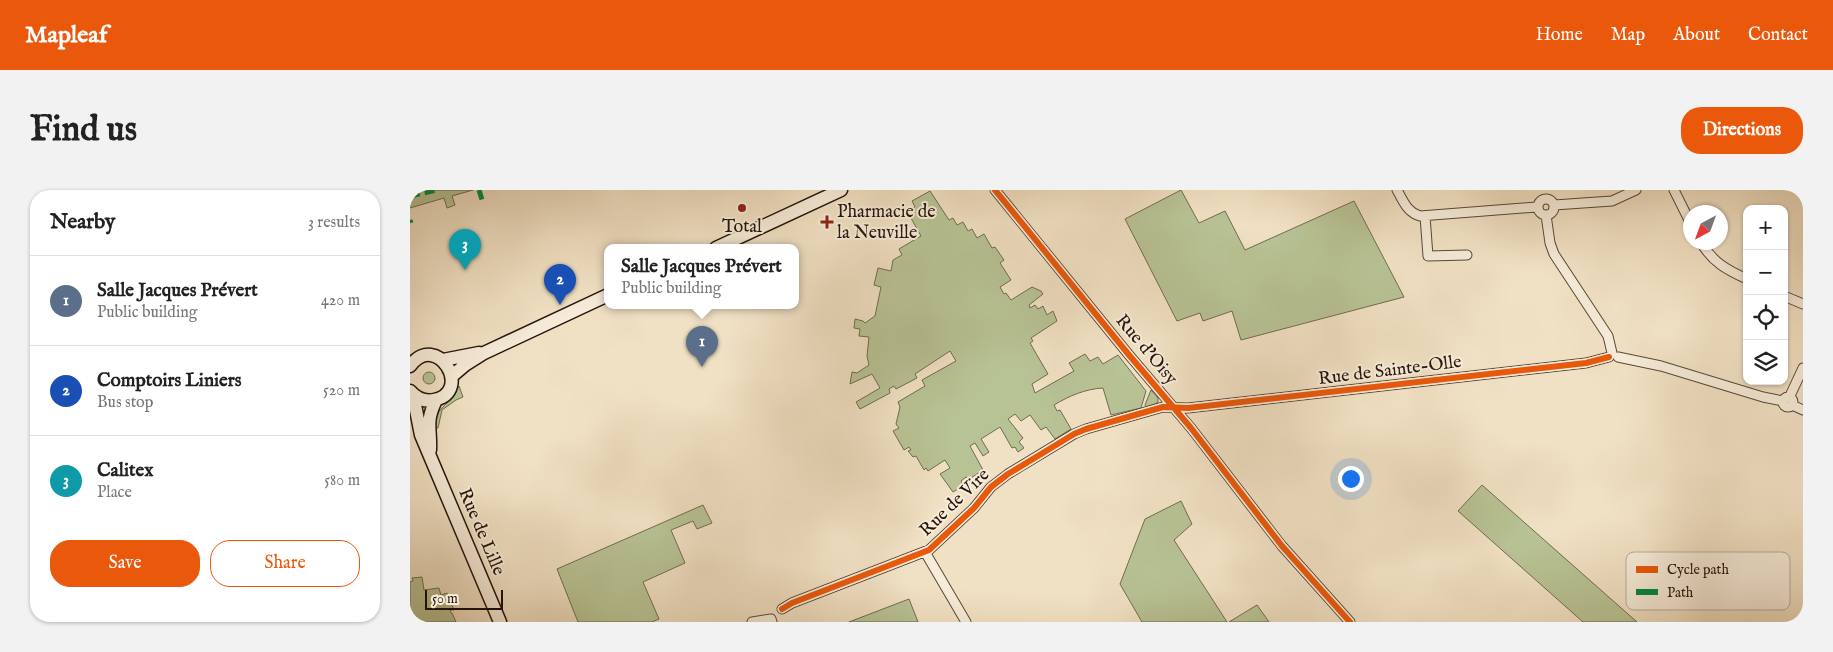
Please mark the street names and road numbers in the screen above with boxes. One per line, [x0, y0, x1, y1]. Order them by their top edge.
street label: Rue d'Oisy [1110, 310, 1182, 390]
street label: Rue de Sainte-Olle [1317, 351, 1463, 391]
street label: Rue de Vire [915, 464, 995, 542]
street label: Rue de Lille [452, 485, 510, 579]

